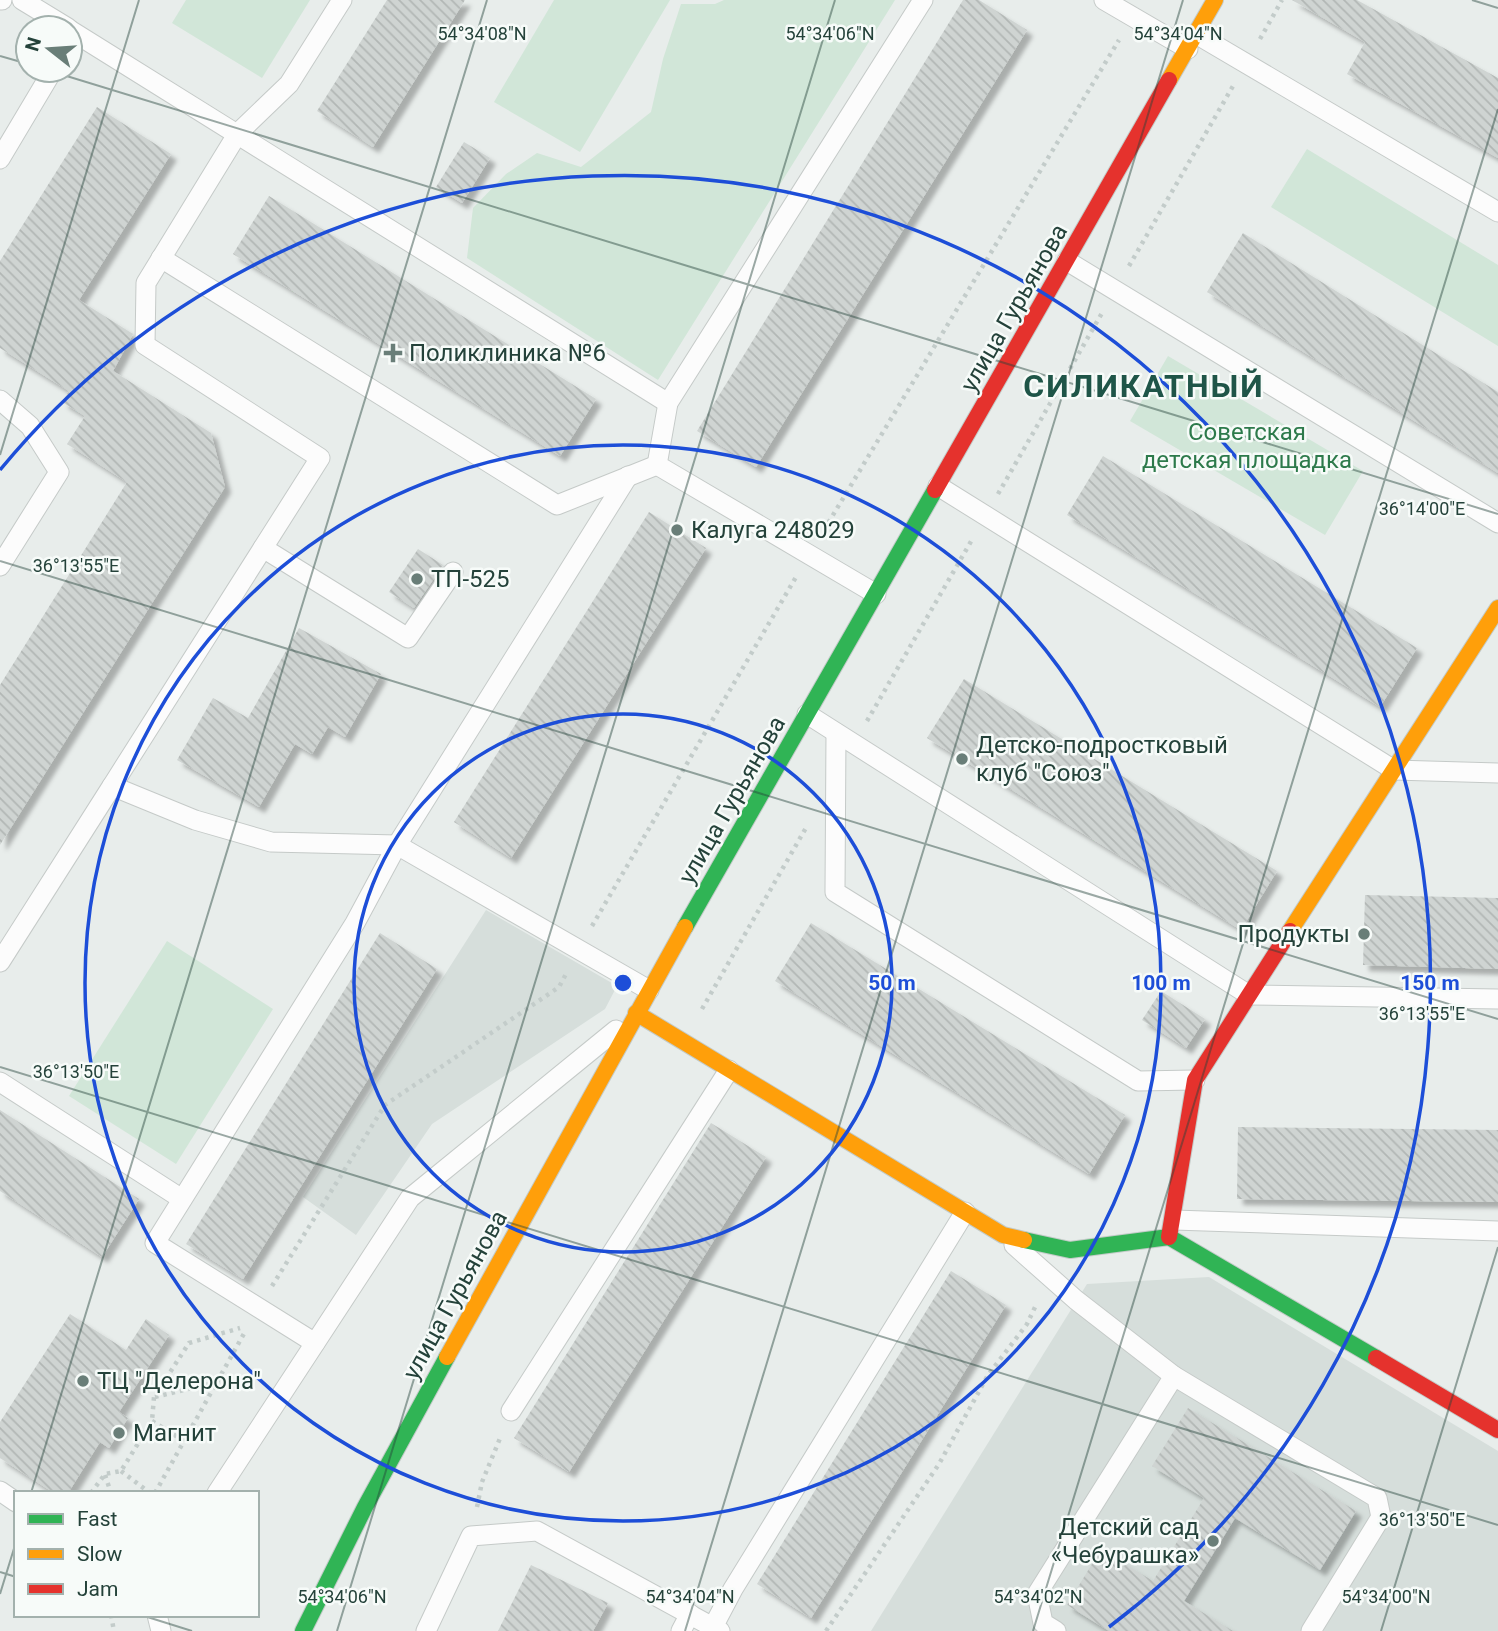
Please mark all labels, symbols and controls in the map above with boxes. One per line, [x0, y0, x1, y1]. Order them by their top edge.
north arrow [14, 14, 84, 84]
text: 54°34'08"N [437, 23, 527, 44]
text: 54°34'06"N [785, 23, 875, 44]
text: 54°34'04"N [1133, 23, 1223, 44]
text: N [20, 34, 46, 54]
street label: улица Гурьянова [955, 219, 1073, 397]
place label: Поликлиника №6 [409, 339, 606, 367]
marker: Поликлиника №6 [383, 343, 403, 363]
district label: СИЛИКАТНЫЙ [1023, 367, 1265, 405]
park label: Советская детская площадка [1142, 418, 1352, 474]
text: 36°14'00"E [1379, 498, 1465, 519]
place label: Калуга 248029 [691, 516, 855, 544]
marker: Калуга 248029 [669, 522, 685, 538]
text: 36°13'55"E [33, 555, 119, 576]
place label: ТП-525 [431, 565, 510, 593]
marker: ТП-525 [409, 571, 425, 587]
street label: улица Гурьянова [673, 711, 791, 889]
place label: Детско-подростковый клуб "Союз" [976, 731, 1228, 787]
marker: Детско-подростковый клуб "Союз" [954, 751, 970, 767]
place label: Продукты [1238, 920, 1350, 948]
marker: Продукты [1356, 926, 1372, 942]
centre of rings [611, 971, 635, 995]
text: 50 m [868, 971, 916, 995]
text: 100 m [1131, 971, 1191, 995]
text: 150 m [1400, 971, 1460, 995]
text: 36°13'55"E [1379, 1003, 1465, 1024]
text: 36°13'50"E [33, 1061, 119, 1082]
street label: улица Гурьянова [397, 1206, 513, 1384]
place label: ТЦ "Делерона" [97, 1367, 261, 1395]
marker: ТЦ "Делерона" [75, 1373, 91, 1389]
place label: Магнит [133, 1419, 217, 1447]
marker: Магнит [111, 1425, 127, 1441]
legend [14, 1491, 259, 1617]
text: Fast [77, 1507, 118, 1531]
text: 36°13'50"E [1379, 1509, 1465, 1530]
place label: Детский сад «Чебурашка» [1051, 1513, 1199, 1569]
marker: Детский сад «Чебурашка» [1205, 1533, 1221, 1549]
text: Slow [77, 1542, 123, 1566]
text: Jam [77, 1577, 118, 1601]
text: 54°34'06"N [297, 1586, 387, 1607]
text: 54°34'04"N [645, 1586, 735, 1607]
text: 54°34'02"N [993, 1586, 1083, 1607]
text: 54°34'00"N [1341, 1586, 1431, 1607]

